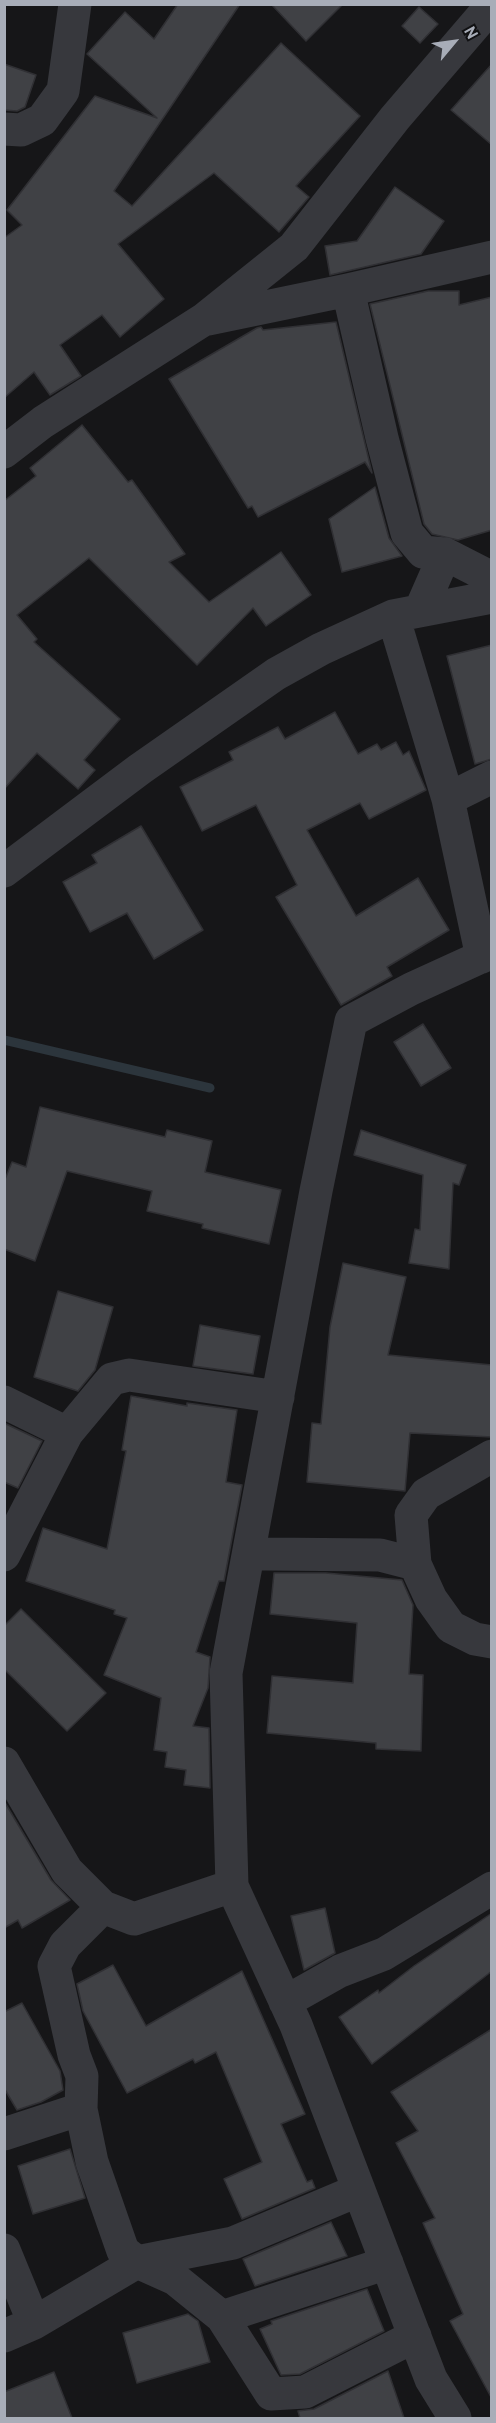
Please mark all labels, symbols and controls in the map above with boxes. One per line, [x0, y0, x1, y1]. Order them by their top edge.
north arrow [424, 12, 484, 72]
text: N [458, 23, 481, 43]

